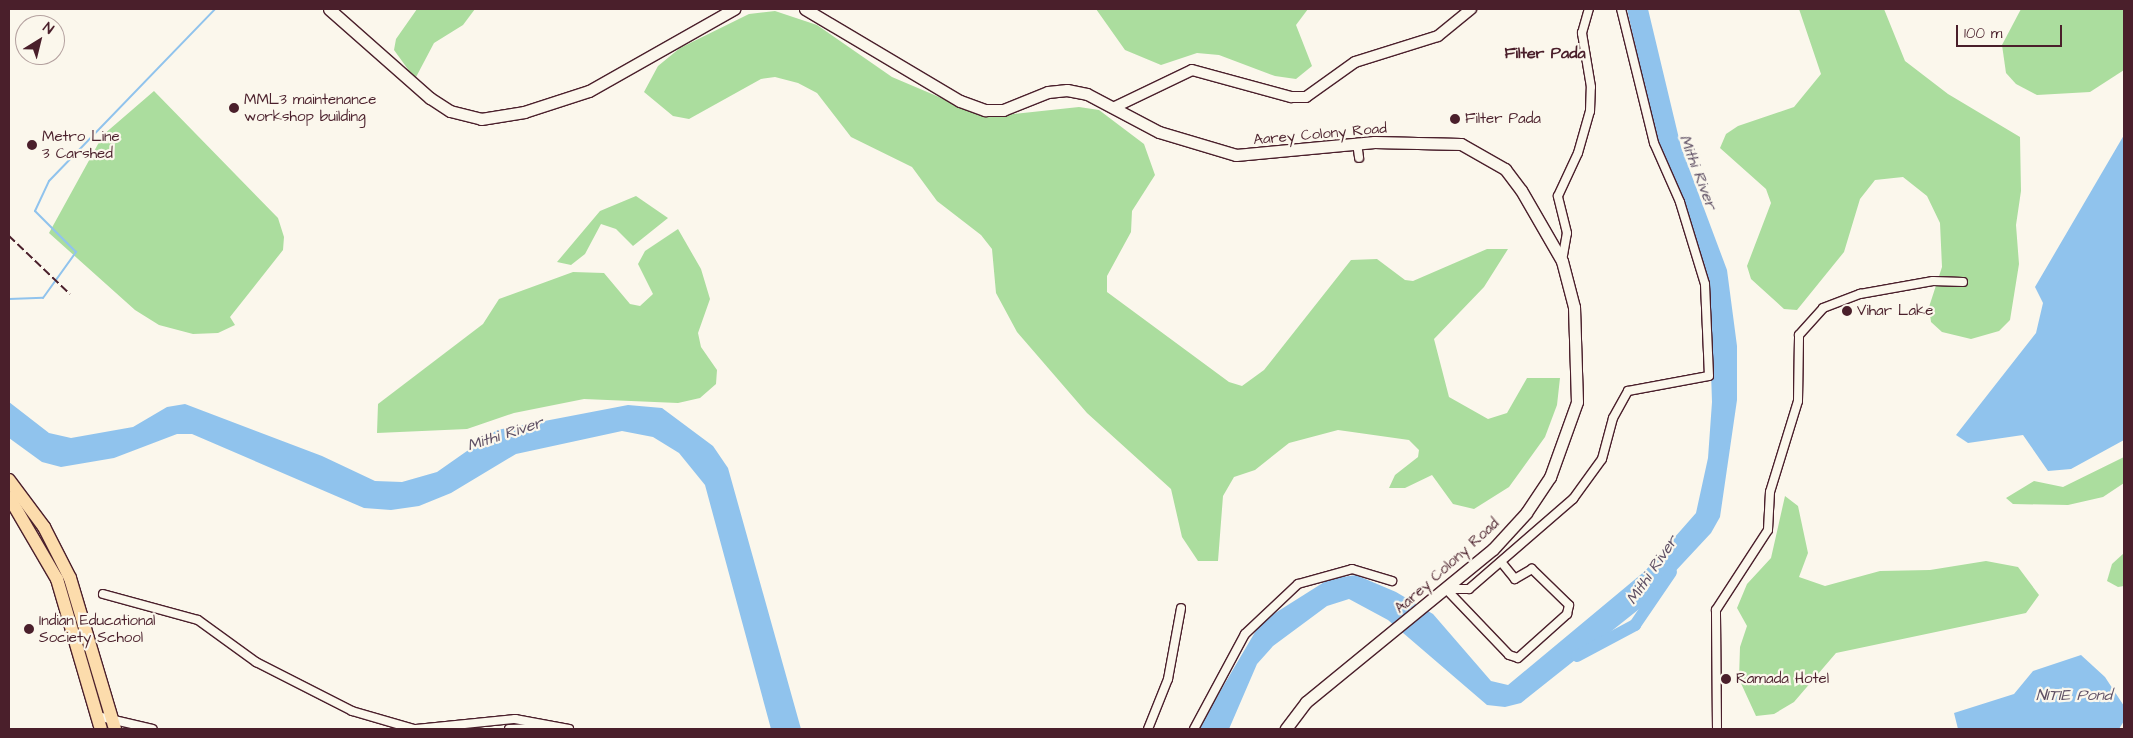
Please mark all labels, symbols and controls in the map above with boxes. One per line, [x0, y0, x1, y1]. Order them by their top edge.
north arrow [15, 15, 65, 65]
scale bar [1958, 15, 2064, 47]
text: N [39, 18, 58, 39]
text: 100 m [1964, 23, 2003, 44]
district label: Filter Pada [1504, 43, 1586, 63]
place label: MML3 maintenance workshop building [244, 90, 376, 125]
marker: MML3 maintenance workshop building [228, 102, 240, 114]
place label: Filter Pada [1465, 110, 1541, 128]
marker: Filter Pada [1449, 113, 1461, 125]
street label: Aarey Colony Road [1253, 119, 1387, 149]
place label: Metro Line 3 Carshed [42, 127, 120, 162]
water label: Mithi River [1675, 132, 1721, 212]
marker: Metro Line 3 Carshed [26, 139, 38, 151]
place label: Vihar Lake [1857, 302, 1933, 320]
marker: Vihar Lake [1841, 305, 1853, 317]
water label: Mithi River [465, 413, 545, 455]
street label: Aarey Colony Road [1391, 515, 1503, 617]
water label: Mithi River [1622, 532, 1682, 608]
place label: Indian Educational Society School [39, 611, 155, 646]
marker: Indian Educational Society School [23, 623, 35, 635]
place label: Ramada Hotel [1736, 670, 1829, 688]
marker: Ramada Hotel [1720, 673, 1732, 685]
water label: NITIE Pond [2036, 685, 2112, 705]

